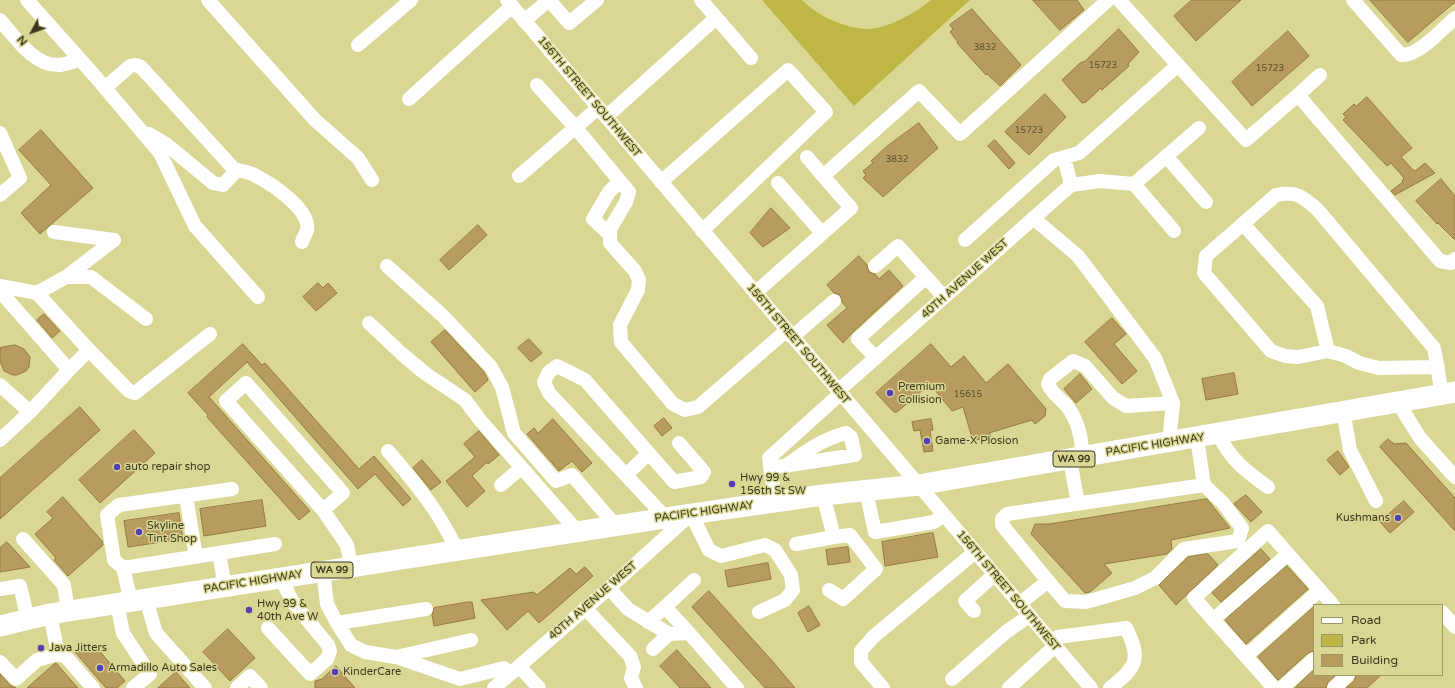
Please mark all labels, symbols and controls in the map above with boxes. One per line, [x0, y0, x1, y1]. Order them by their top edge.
north arrow [12, 12, 52, 52]
text: N [15, 33, 30, 48]
street label: 156TH STREET SOUTHWEST [535, 34, 643, 160]
house number: 3832 [974, 43, 996, 53]
house number: 15723 [1089, 61, 1117, 71]
house number: 15723 [1256, 64, 1284, 74]
house number: 15723 [1015, 126, 1043, 136]
house number: 3832 [886, 155, 908, 165]
street label: 40TH AVENUE WEST [919, 237, 1011, 321]
street label: 156TH STREET SOUTHWEST [744, 281, 852, 407]
place label: Premium Collision [898, 380, 945, 406]
marker: Premium Collision [885, 388, 895, 398]
house number: 15615 [954, 390, 982, 400]
street label: PACIFIC HIGHWAY [1105, 431, 1205, 459]
place label: Game-X Plosion [935, 434, 1018, 448]
marker: Game-X Plosion [922, 436, 932, 446]
road number: WA 99 [1053, 451, 1095, 467]
place label: auto repair shop [125, 460, 210, 474]
marker: auto repair shop [112, 462, 122, 472]
place label: Hwy 99 & 156th St SW [740, 471, 806, 497]
marker: Hwy 99 & 156th St SW [727, 479, 737, 489]
street label: PACIFIC HIGHWAY [654, 499, 754, 525]
place label: Kushmans [1336, 511, 1390, 525]
marker: Kushmans [1393, 513, 1403, 523]
place label: Skyline Tint Shop [147, 519, 197, 545]
marker: Skyline Tint Shop [134, 527, 144, 537]
street label: 156TH STREET SOUTHWEST [954, 528, 1062, 654]
street label: 40TH AVENUE WEST [546, 559, 640, 643]
road number: WA 99 [311, 562, 353, 578]
street label: PACIFIC HIGHWAY [203, 568, 303, 596]
place label: Hwy 99 & 40th Ave W [257, 597, 318, 623]
legend [1313, 604, 1443, 676]
marker: Hwy 99 & 40th Ave W [244, 605, 254, 615]
text: Road [1351, 613, 1381, 627]
text: Park [1351, 633, 1377, 647]
place label: Java Jitters [49, 641, 107, 655]
marker: Java Jitters [36, 643, 46, 653]
text: Building [1351, 653, 1398, 667]
place label: Armadillo Auto Sales [108, 661, 217, 675]
marker: Armadillo Auto Sales [95, 663, 105, 673]
place label: KinderCare [343, 665, 401, 679]
marker: KinderCare [330, 667, 340, 677]

